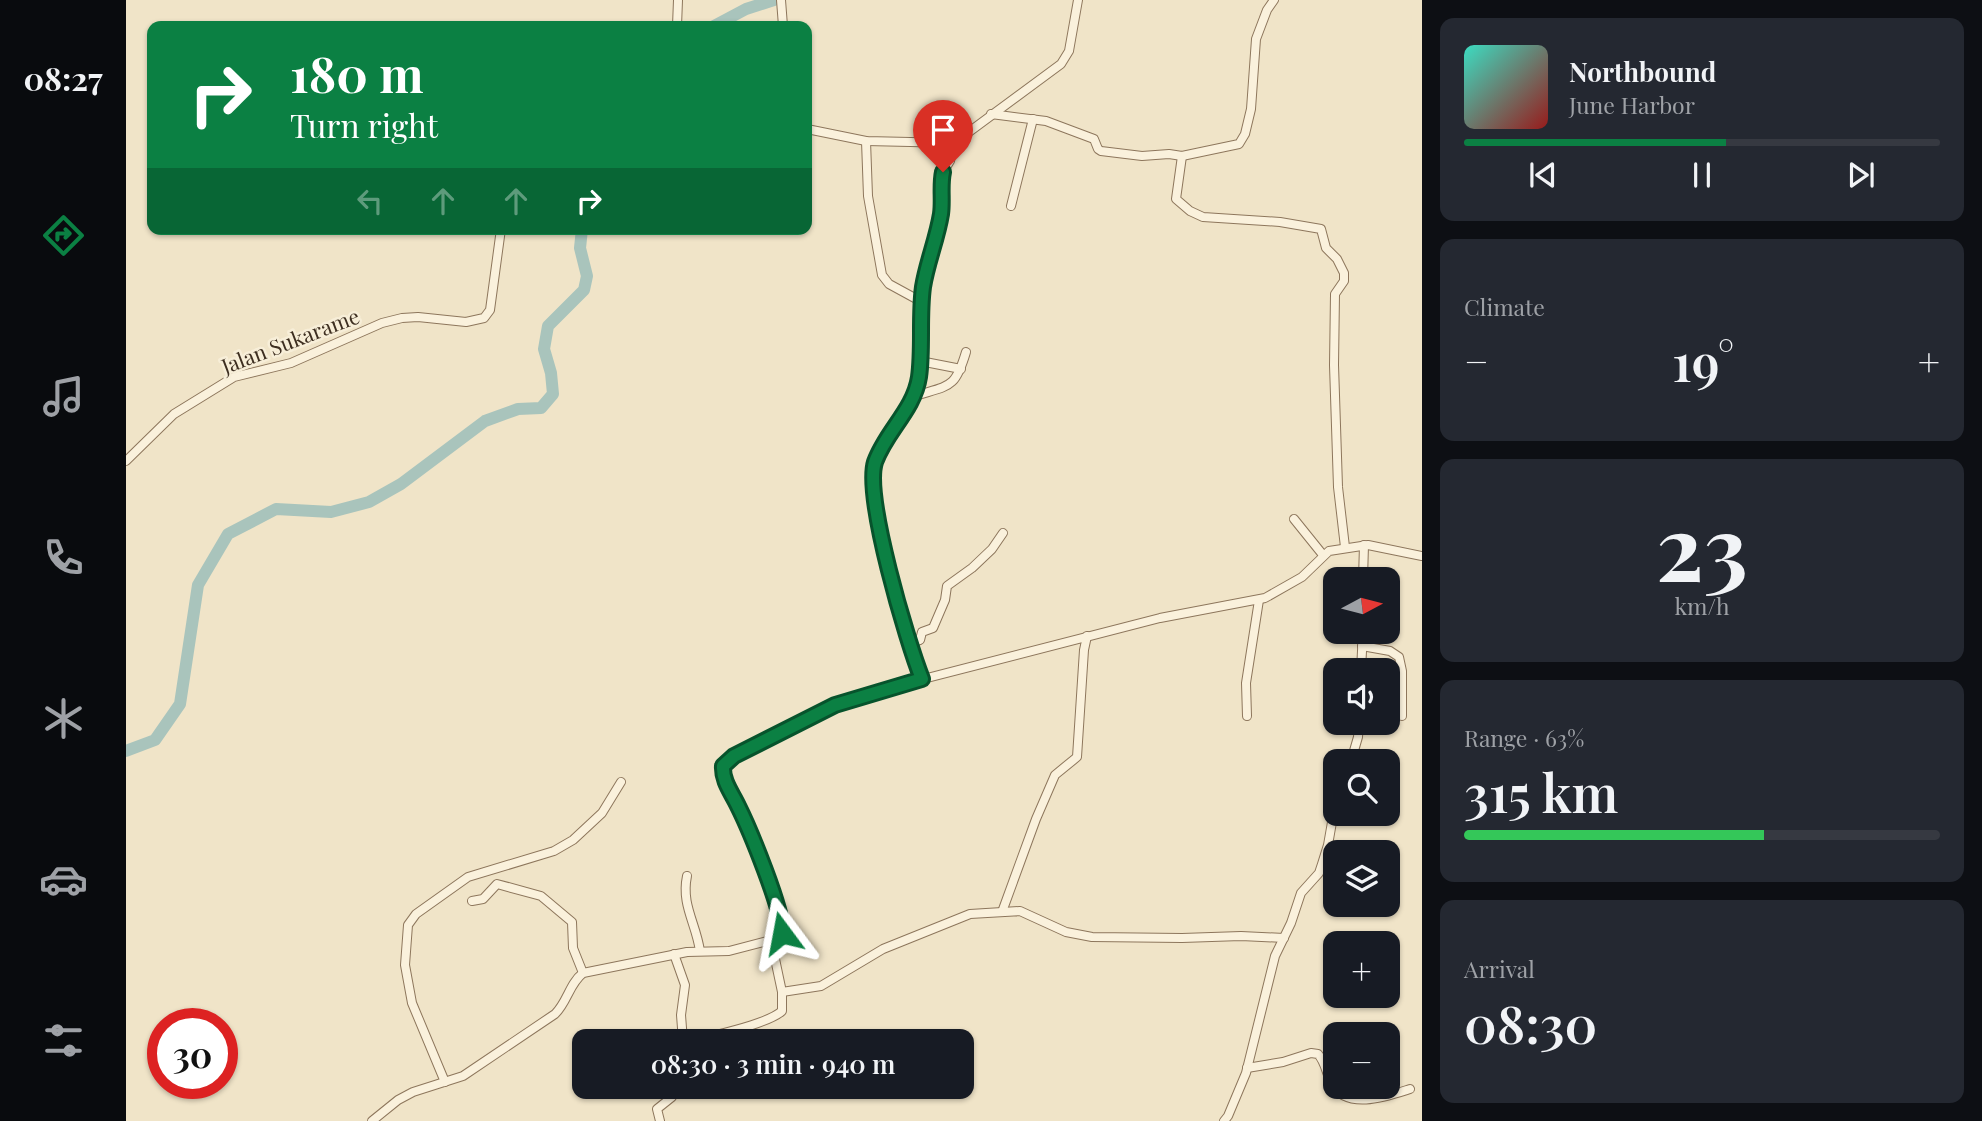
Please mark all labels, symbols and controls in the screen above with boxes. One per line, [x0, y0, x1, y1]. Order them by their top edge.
text: 180 m [290, 40, 424, 105]
icon: right [175, 49, 266, 140]
text: Northbound [1569, 54, 1716, 89]
text: 08:27 [23, 56, 103, 99]
text: June Harbor [1569, 89, 1695, 120]
pin [913, 100, 973, 172]
text: Turn right [290, 103, 438, 146]
icon: arrive [924, 111, 962, 149]
icon: previous [1524, 156, 1562, 194]
icon: pause [1683, 156, 1721, 194]
icon: next [1842, 156, 1880, 194]
icon: left [351, 182, 389, 220]
icon: ahead [424, 182, 462, 220]
icon: ahead [497, 182, 535, 220]
icon: right [570, 182, 608, 220]
icon: directions [39, 211, 88, 260]
text: Climate [1464, 291, 1545, 322]
street label: Jalan Sukarame [216, 301, 363, 379]
text: 19° [1672, 326, 1734, 395]
text: − [1464, 335, 1489, 386]
text: + [1918, 335, 1940, 386]
icon: music [39, 372, 88, 421]
text: 23 [1656, 484, 1748, 605]
icon: phone [39, 533, 88, 582]
north arrow [1323, 567, 1400, 644]
map controls [1323, 567, 1400, 1099]
text: km/h [1674, 590, 1730, 621]
button: sound [1323, 658, 1400, 735]
icon: climate [39, 694, 88, 743]
text: Range · 63% [1464, 722, 1584, 753]
button: search [1323, 749, 1400, 826]
text: 315 km [1464, 757, 1618, 826]
button: layers [1323, 840, 1400, 917]
icon: car [39, 855, 88, 904]
position arrow [745, 896, 819, 970]
button: + [1323, 931, 1400, 1008]
text: Arrival [1464, 953, 1535, 984]
text: 08:30 [1464, 988, 1597, 1057]
speed limit sign: 30 [147, 1008, 238, 1099]
icon: filters [39, 1016, 88, 1065]
button: − [1323, 1022, 1400, 1099]
text: 08:30 · 3 min · 940 m [651, 1046, 895, 1081]

